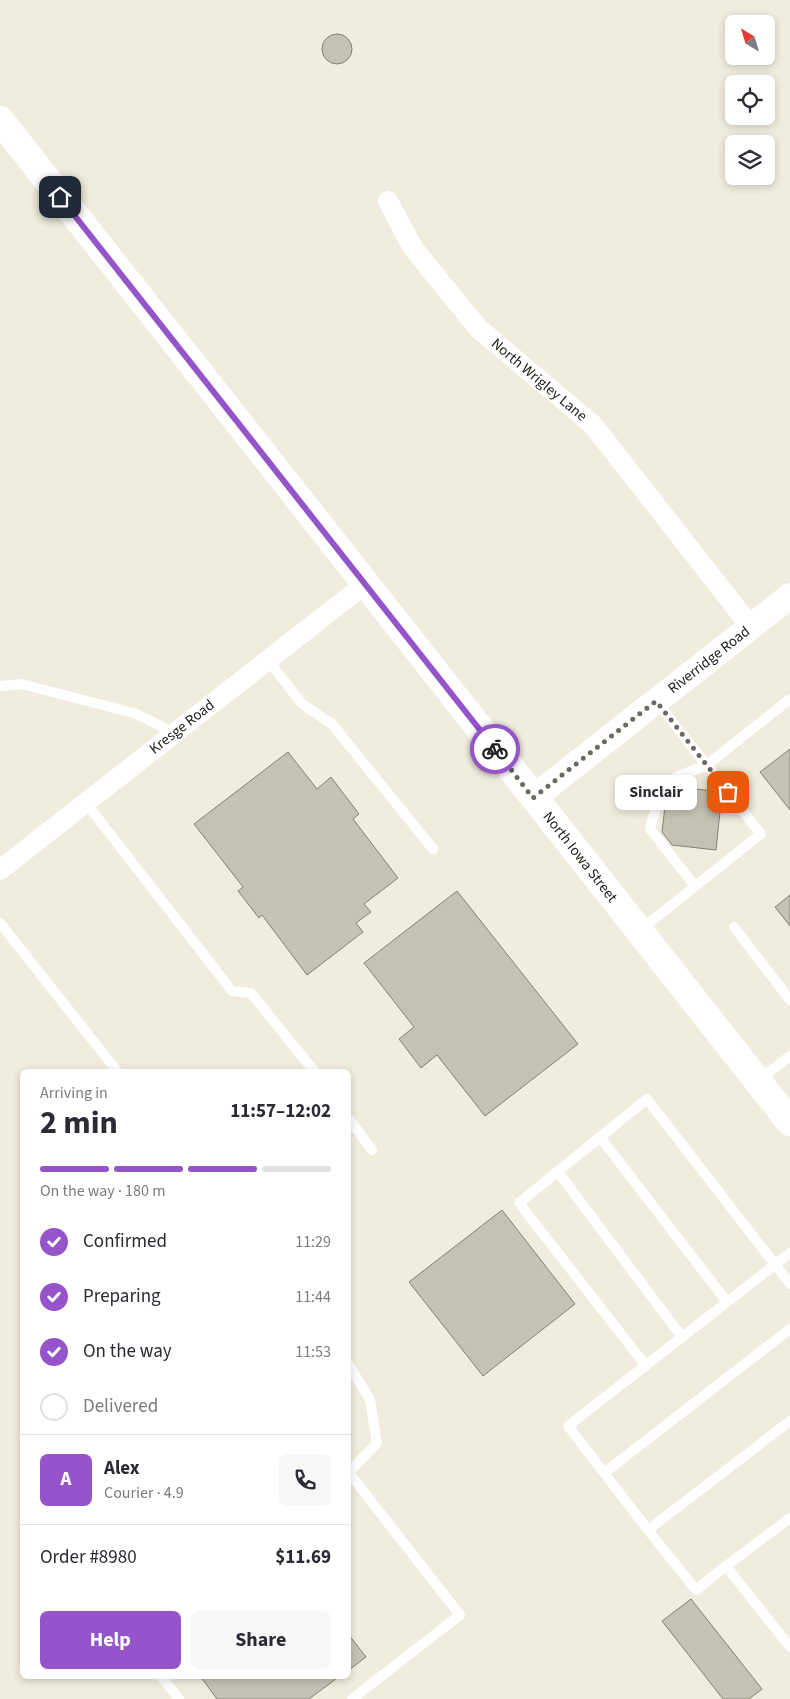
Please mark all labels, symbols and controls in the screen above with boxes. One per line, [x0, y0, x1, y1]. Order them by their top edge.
north arrow [725, 15, 775, 65]
map controls [725, 15, 775, 185]
button: locate [725, 75, 775, 125]
button: layers [725, 135, 775, 185]
pin [39, 176, 81, 218]
icon: home [46, 183, 74, 211]
street label: North Wrigley Lane [487, 334, 591, 426]
street label: Riverridge Road [664, 621, 754, 699]
street label: Kresge Road [145, 695, 219, 759]
courier [470, 724, 520, 774]
icon: bike [481, 735, 509, 763]
pin [707, 771, 749, 813]
callout: Sinclair [616, 774, 698, 810]
icon: bag [714, 778, 742, 806]
text: Sinclair [629, 781, 683, 803]
street label: North Iowa Street [538, 807, 622, 907]
text: Arriving in [40, 1082, 108, 1104]
text: 11:57–12:02 [230, 1098, 331, 1125]
text: 2 min [40, 1100, 118, 1146]
text: On the way · 180 m [40, 1180, 165, 1202]
icon: check [40, 1228, 68, 1256]
text: Confirmed [83, 1228, 167, 1255]
text: 11:29 [295, 1231, 331, 1253]
icon: check [40, 1283, 68, 1311]
text: Preparing [83, 1283, 161, 1310]
text: 11:44 [295, 1286, 331, 1308]
icon: check [40, 1338, 68, 1366]
text: On the way [83, 1338, 172, 1365]
text: 11:53 [295, 1341, 331, 1363]
text: Delivered [83, 1393, 158, 1420]
button: phone [279, 1454, 331, 1506]
text: Alex [104, 1455, 140, 1482]
text: A [61, 1466, 71, 1493]
text: Courier · 4.9 [104, 1482, 184, 1504]
text: Order #8980 [40, 1544, 137, 1571]
text: $11.69 [275, 1544, 331, 1571]
button: Help [40, 1611, 181, 1669]
button: Share [191, 1611, 331, 1669]

